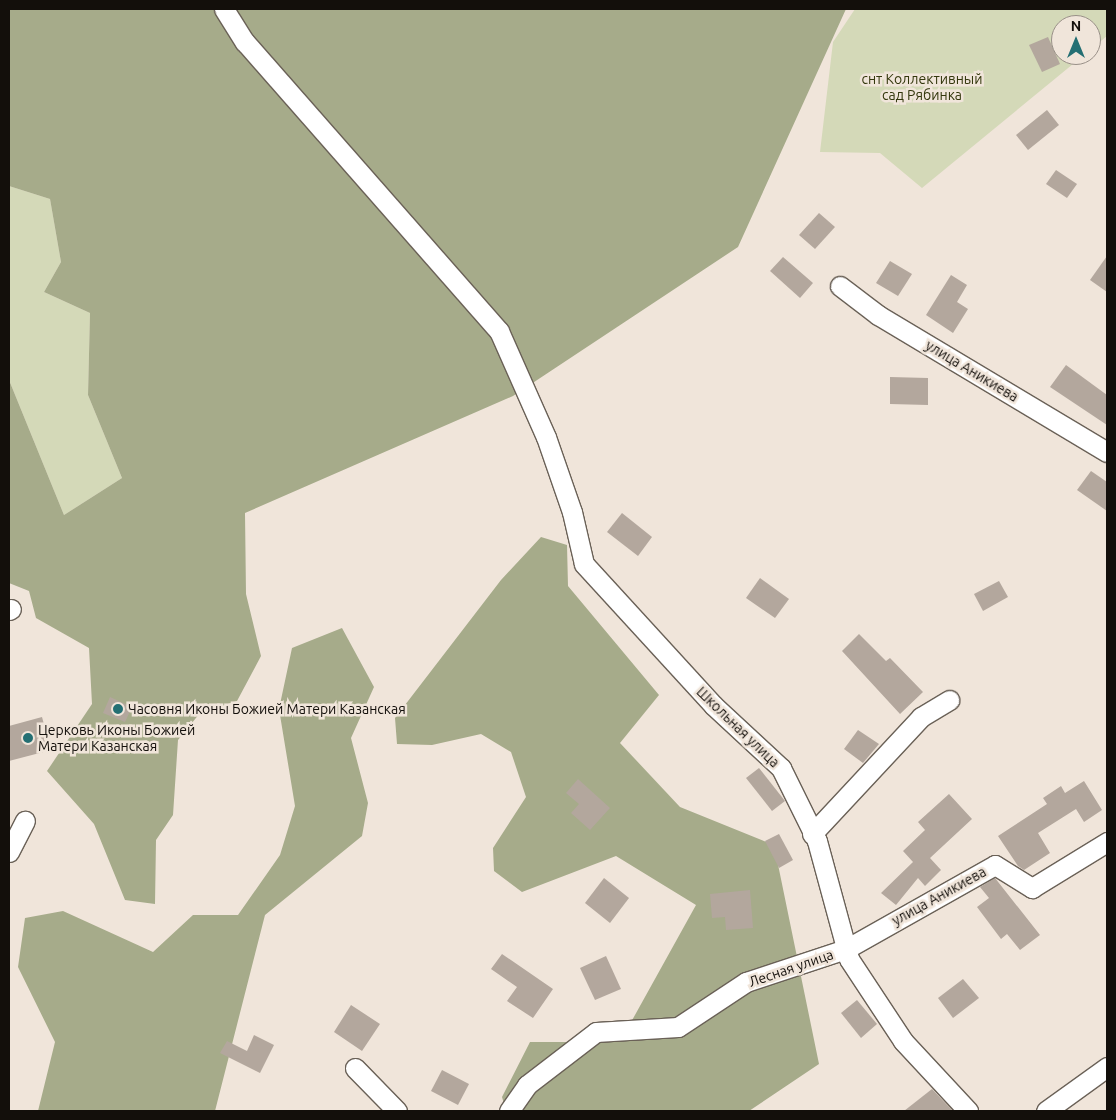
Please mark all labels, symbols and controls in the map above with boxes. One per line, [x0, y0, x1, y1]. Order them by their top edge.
north arrow [1051, 15, 1101, 65]
text: N [1071, 18, 1081, 34]
park label: снт Коллективный сад Рябинка [861, 71, 983, 104]
street label: улица Аникиева [923, 337, 1021, 405]
street label: Школьная улица [693, 683, 783, 771]
place label: Часовня Иконы Божией Матери Казанская [128, 701, 406, 717]
marker: Часовня Иконы Божией Матери Казанская [112, 703, 124, 715]
place label: Церковь Иконы Божией Матери Казанская [38, 722, 195, 754]
marker: Церковь Иконы Божией Матери Казанская [22, 732, 34, 744]
street label: улица Аникиева [889, 863, 989, 929]
street label: Лесная улица [746, 946, 836, 990]

